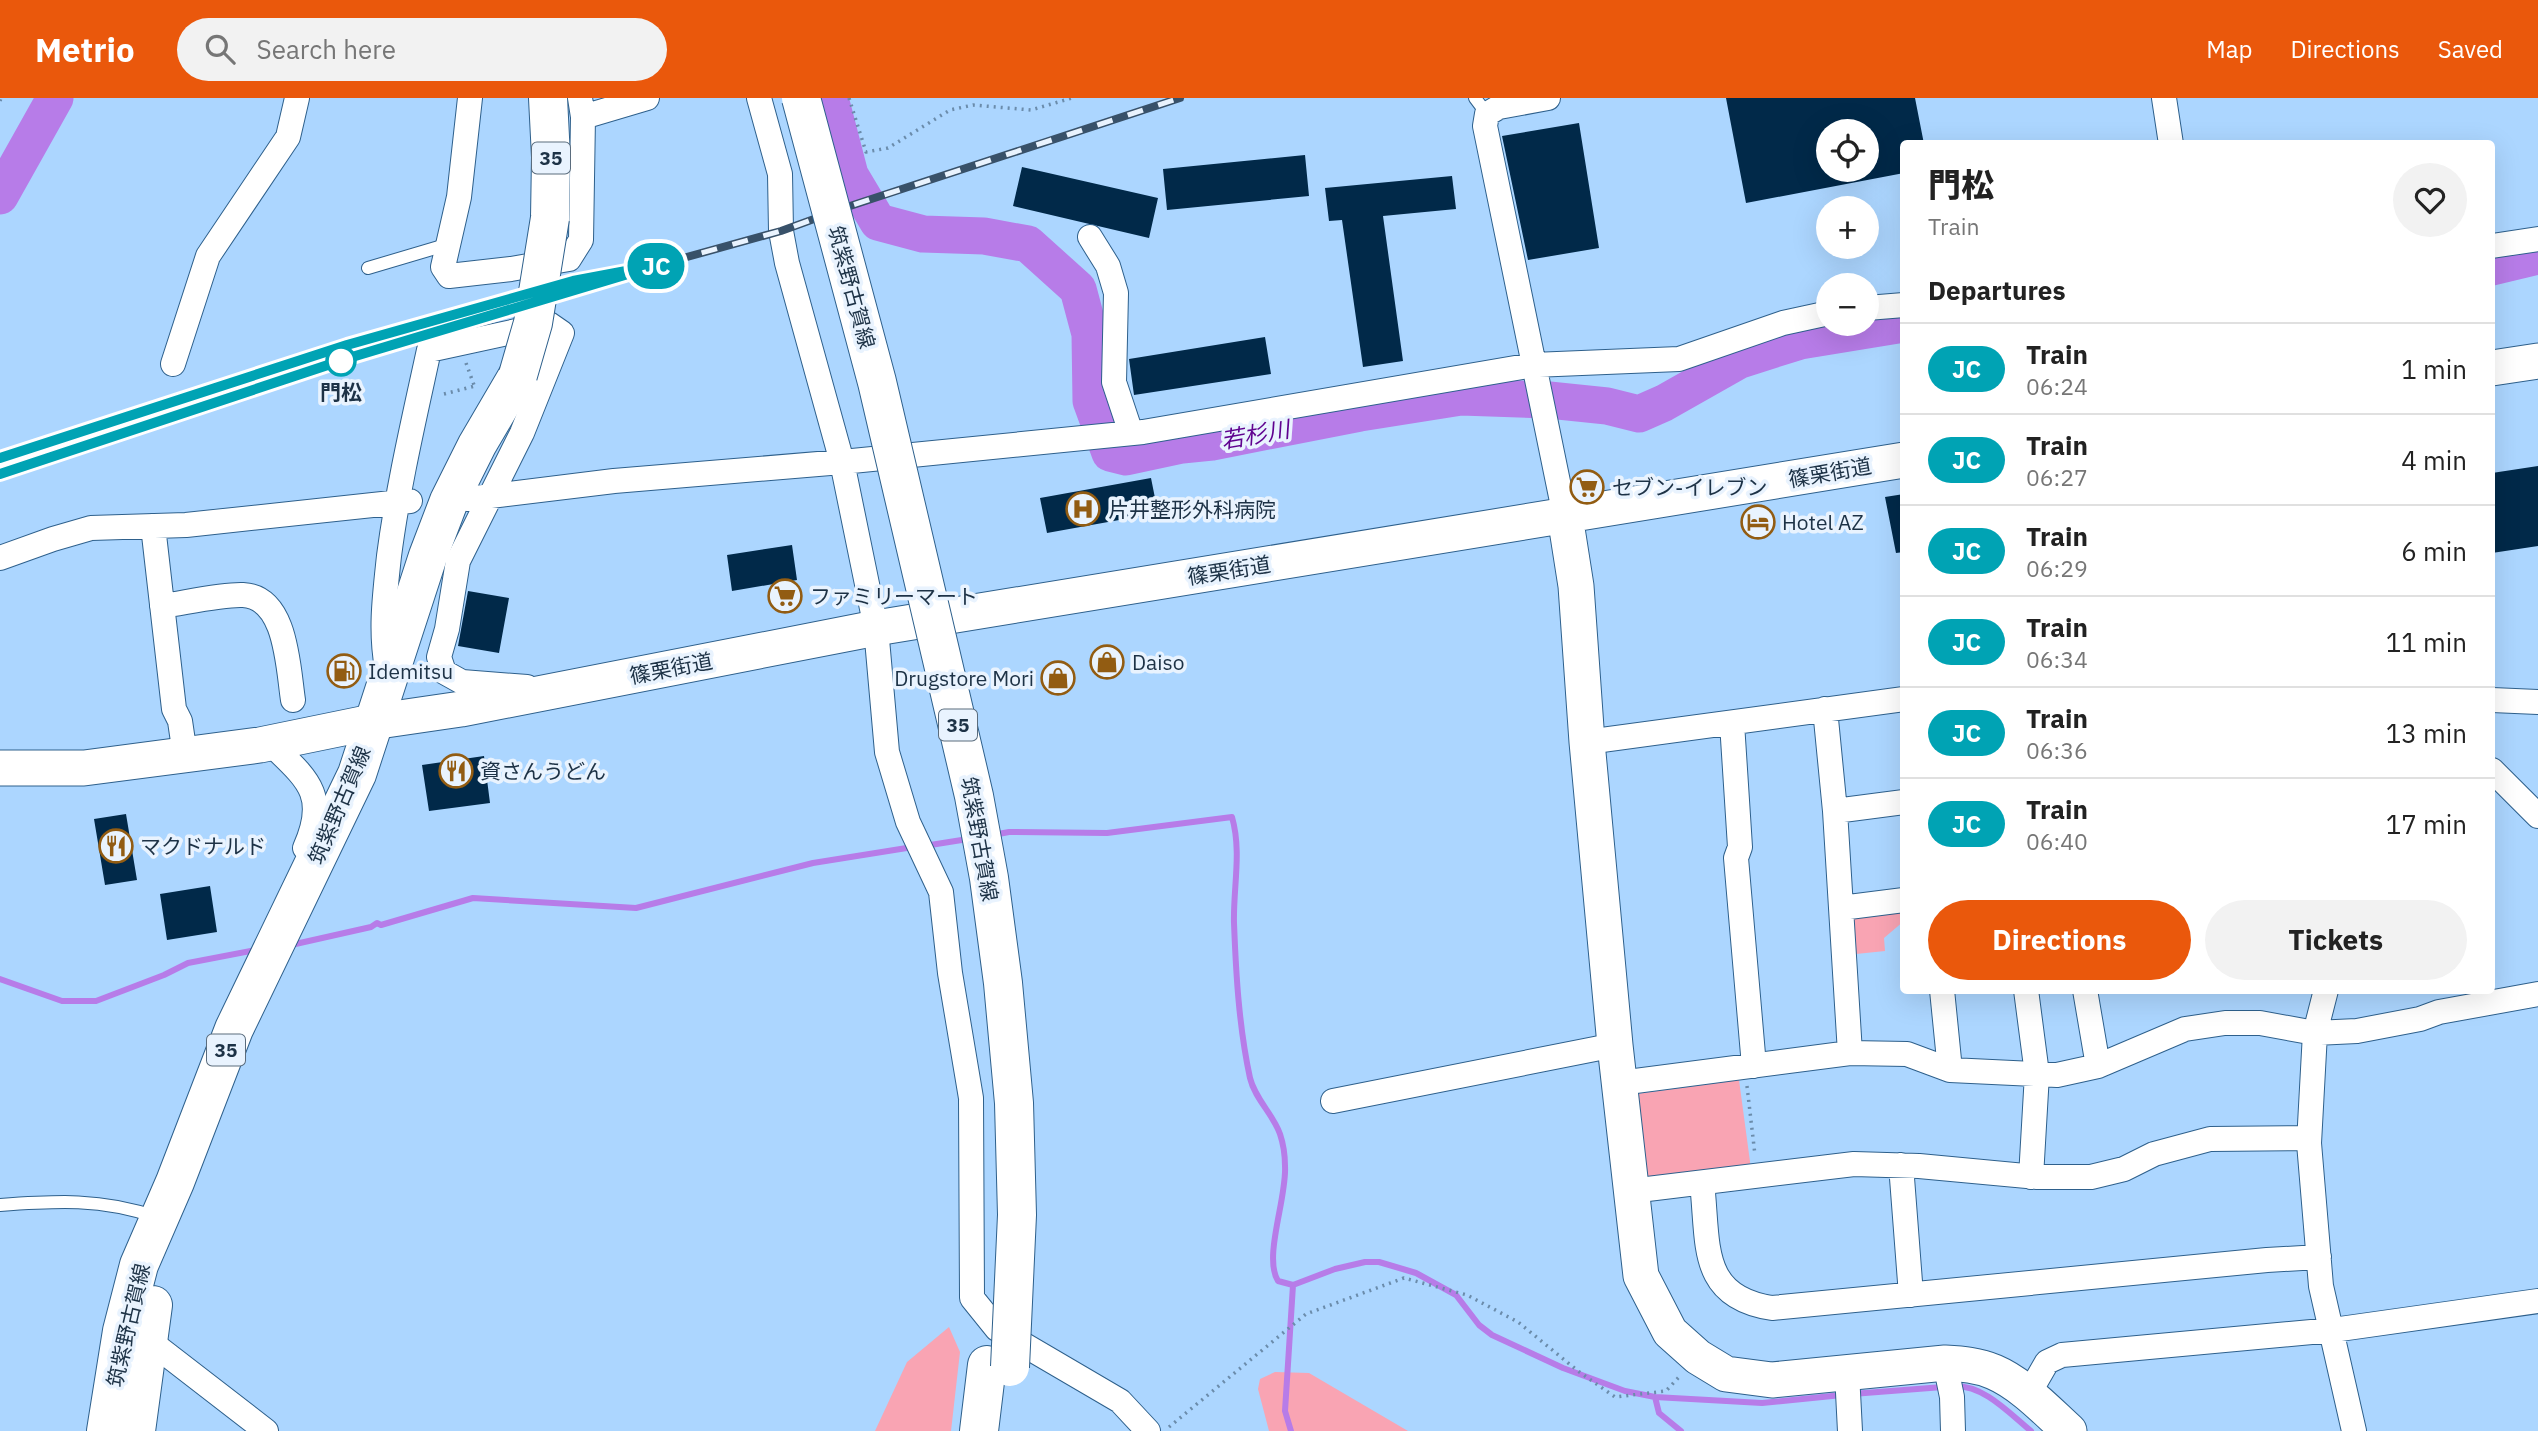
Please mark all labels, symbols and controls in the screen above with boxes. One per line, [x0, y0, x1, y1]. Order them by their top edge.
search box [177, 18, 667, 81]
text: Metrio [35, 28, 135, 71]
icon: search [201, 30, 239, 68]
text: Search here [257, 32, 396, 66]
text: Map [2206, 33, 2252, 65]
text: Directions [2290, 33, 2400, 65]
text: Saved [2438, 33, 2503, 65]
map controls [1816, 119, 1879, 336]
button: locate [1816, 119, 1879, 182]
road number: 35 [532, 142, 570, 174]
text: 門松 [1928, 163, 1994, 206]
button: heart [2393, 163, 2467, 237]
button: + [1816, 196, 1879, 259]
text: Train [1928, 211, 1980, 241]
street label: 筑紫野古賀線 [822, 223, 882, 351]
line badge: JC [624, 243, 688, 289]
text: JC [641, 250, 671, 282]
button: − [1816, 273, 1879, 336]
text: Departures [1928, 273, 2066, 307]
text: Train [2026, 337, 2088, 371]
marker: 門松 [326, 346, 356, 376]
text: 1 min [2401, 352, 2467, 386]
text: JC [1952, 353, 1981, 385]
text: 06:24 [2026, 371, 2088, 401]
place label: 門松 [320, 378, 362, 406]
water label: 若杉川 [1218, 413, 1295, 455]
text: Train [2026, 428, 2088, 462]
text: 4 min [2401, 443, 2467, 477]
text: JC [1952, 444, 1981, 476]
street label: 篠栗街道 [1786, 451, 1874, 493]
text: 06:27 [2026, 462, 2088, 492]
supermarket icon: セブン-イレブン [1568, 468, 1606, 506]
place label: セブン-イレブン [1612, 473, 1767, 501]
hospital icon: 片井整形外科病院 [1064, 490, 1102, 528]
place label: 片井整形外科病院 [1108, 495, 1276, 523]
hotel icon: Hotel AZ [1739, 503, 1777, 541]
place label: Hotel AZ [1782, 508, 1864, 536]
text: Train [2026, 519, 2088, 553]
text: 6 min [2401, 534, 2467, 568]
text: JC [1952, 535, 1981, 567]
street label: 篠栗街道 [1185, 550, 1273, 590]
text: 06:29 [2026, 553, 2088, 583]
supermarket icon: ファミリーマート [766, 577, 804, 615]
place label: ファミリーマート [810, 582, 978, 610]
text: Train [2026, 610, 2088, 644]
text: 11 min [2386, 625, 2467, 659]
text: JC [1952, 626, 1981, 658]
shop icon: Daiso [1088, 643, 1126, 681]
text: 06:34 [2026, 644, 2088, 674]
street label: 篠栗街道 [627, 646, 715, 690]
place label: Daiso [1132, 648, 1185, 676]
fuel station icon: Idemitsu [325, 652, 363, 690]
place label: Idemitsu [368, 657, 453, 685]
shop icon: Drugstore Mori [1039, 659, 1077, 697]
place label: Drugstore Mori [894, 664, 1034, 692]
text: Train [2026, 701, 2088, 735]
road number: 35 [939, 710, 977, 740]
text: 13 min [2386, 716, 2467, 750]
text: JC [1952, 717, 1981, 749]
text: 06:36 [2026, 735, 2088, 765]
street label: 筑紫野古賀線 [301, 742, 377, 868]
restaurant icon: 資さんうどん [437, 752, 475, 790]
place label: 資さんうどん [480, 757, 606, 785]
street label: 筑紫野古賀線 [955, 775, 1005, 903]
text: Train [2026, 792, 2088, 826]
text: 17 min [2386, 807, 2467, 841]
text: JC [1952, 808, 1981, 840]
text: 06:40 [2026, 826, 2088, 856]
restaurant icon: マクドナルド [97, 827, 135, 865]
place label: マクドナルド [140, 832, 266, 860]
button: Directions [1928, 900, 2191, 980]
button: Tickets [2205, 900, 2467, 980]
road number: 35 [207, 1034, 245, 1066]
street label: 筑紫野古賀線 [100, 1260, 156, 1390]

